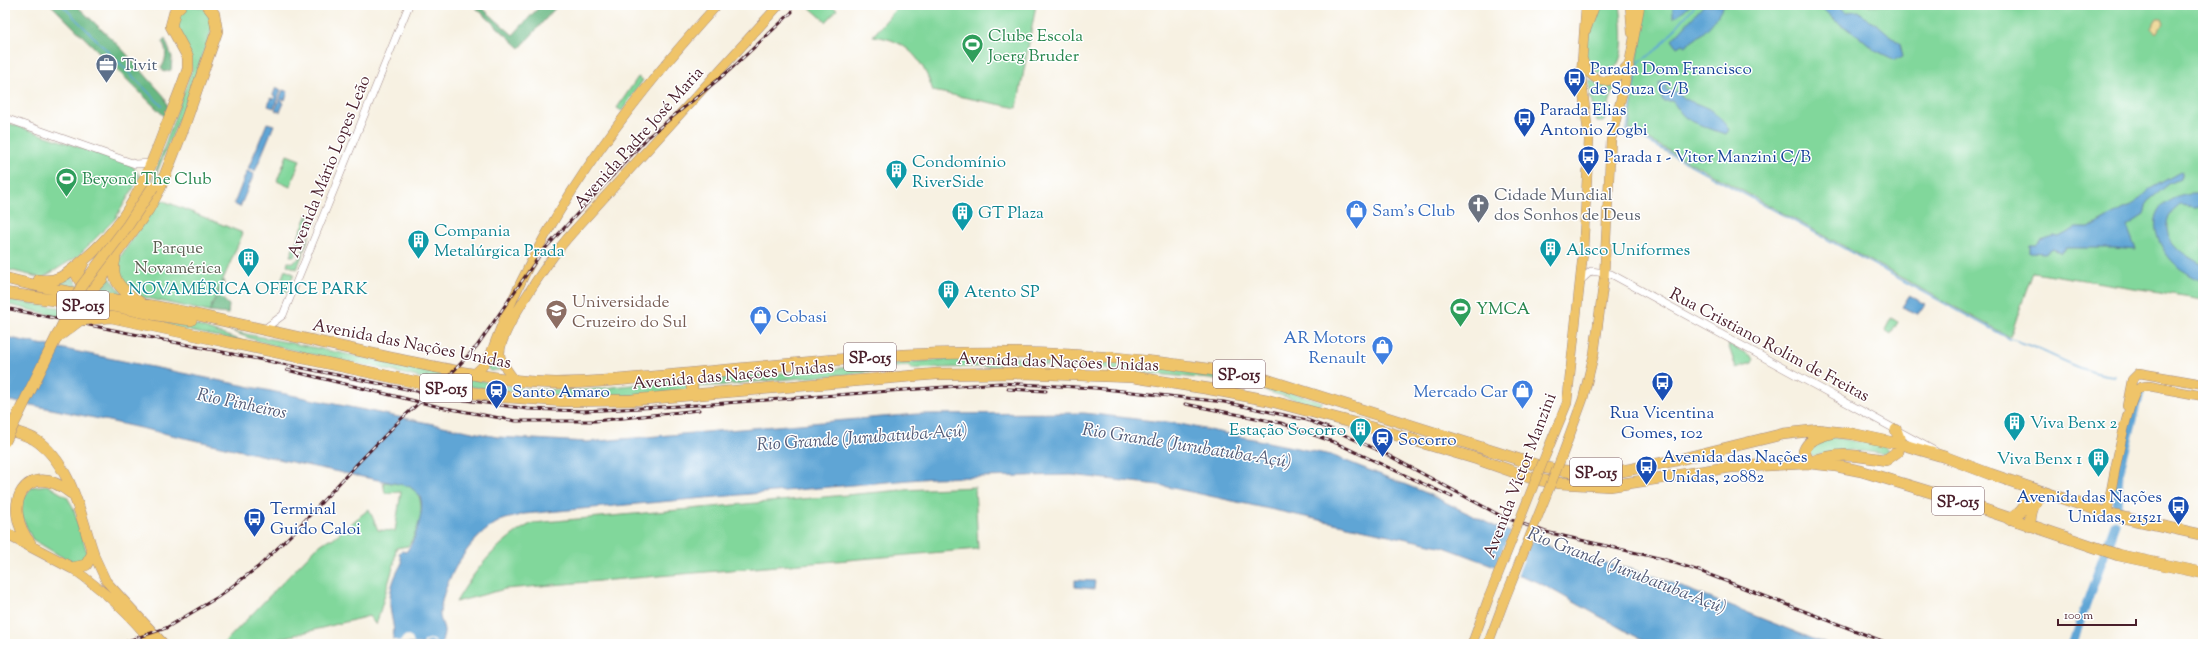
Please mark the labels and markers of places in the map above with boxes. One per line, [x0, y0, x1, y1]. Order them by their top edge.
place label: Clube Escola Joerg Bruder [987, 25, 1083, 69]
sports icon: Clube Escola Joerg Bruder [960, 32, 986, 65]
office icon: Tivit [94, 51, 120, 84]
place label: Tivit [122, 54, 157, 78]
place label: Parada Dom Francisco de Souza C/B [1590, 58, 1752, 102]
bus stop icon: Parada Dom Francisco de Souza C/B [1562, 65, 1588, 98]
place label: Parada Elias Antonio Zogbi [1540, 99, 1648, 143]
bus stop icon: Parada Elias Antonio Zogbi [1511, 106, 1537, 139]
bus stop icon: Parada 1 - Vitor Manzini C/B [1575, 143, 1601, 176]
place label: Parada 1 - Vitor Manzini C/B [1604, 146, 1811, 170]
place label: Condomínio RiverSide [912, 151, 1006, 195]
building icon: Condomínio RiverSide [883, 158, 909, 191]
sports icon: Beyond The Club [53, 165, 79, 198]
place label: Beyond The Club [82, 168, 211, 192]
place label: Cidade Mundial dos Sonhos de Deus [1494, 184, 1641, 228]
church icon: Cidade Mundial dos Sonhos de Deus [1466, 191, 1492, 224]
shop icon: Sam's Club [1343, 197, 1369, 230]
building icon: GT Plaza [949, 199, 975, 232]
place label: Sam's Club [1372, 200, 1455, 224]
place label: GT Plaza [978, 202, 1044, 226]
place label: Compania Metalúrgica Prada [434, 220, 565, 264]
building icon: Compania Metalúrgica Prada [405, 227, 431, 260]
building icon: Alsco Uniformes [1538, 236, 1564, 269]
place label: Alsco Uniformes [1566, 239, 1691, 263]
building icon: NOVAMÉRICA OFFICE PARK [235, 245, 261, 278]
place label: NOVAMÉRICA OFFICE PARK [128, 278, 368, 302]
building icon: Atento SP [935, 278, 961, 311]
place label: Atento SP [964, 281, 1040, 305]
place label: Universidade Cruzeiro do Sul [572, 291, 687, 335]
sports icon: YMCA [1447, 295, 1473, 328]
school or university icon: Universidade Cruzeiro do Sul [543, 298, 569, 331]
place label: YMCA [1476, 298, 1530, 322]
shop icon: Cobasi [747, 303, 773, 336]
place label: Cobasi [776, 306, 827, 330]
place label: AR Motors Renault [1284, 327, 1366, 371]
shop icon: AR Motors Renault [1369, 334, 1395, 367]
bus stop icon: Rua Vicentina Gomes, 102 [1649, 369, 1675, 402]
station icon: Santo Amaro [484, 378, 510, 411]
shop icon: Mercado Car [1510, 378, 1536, 411]
place label: Santo Amaro [512, 381, 610, 405]
place label: Mercado Car [1413, 381, 1509, 405]
place label: Rua Vicentina Gomes, 102 [1610, 402, 1714, 446]
building icon: Viva Benx 2 [2001, 409, 2027, 442]
place label: Viva Benx 2 [2030, 412, 2117, 436]
building icon: Estação Socorro [1348, 416, 1374, 449]
place label: Estação Socorro [1229, 419, 1346, 443]
station icon: Socorro [1370, 426, 1396, 459]
place label: Socorro [1398, 429, 1456, 453]
building icon: Viva Benx 1 [2085, 445, 2111, 478]
place label: Avenida das Nações Unidas, 20882 [1662, 446, 1808, 490]
place label: Viva Benx 1 [1997, 448, 2082, 472]
bus stop icon: Avenida das Nações Unidas, 20882 [1634, 453, 1660, 486]
place label: Avenida das Nações Unidas, 21521 [2017, 486, 2162, 530]
bus stop icon: Avenida das Nações Unidas, 21521 [2165, 493, 2191, 526]
place label: Terminal Guido Caloi [270, 498, 361, 542]
bus stop icon: Terminal Guido Caloi [241, 505, 267, 538]

